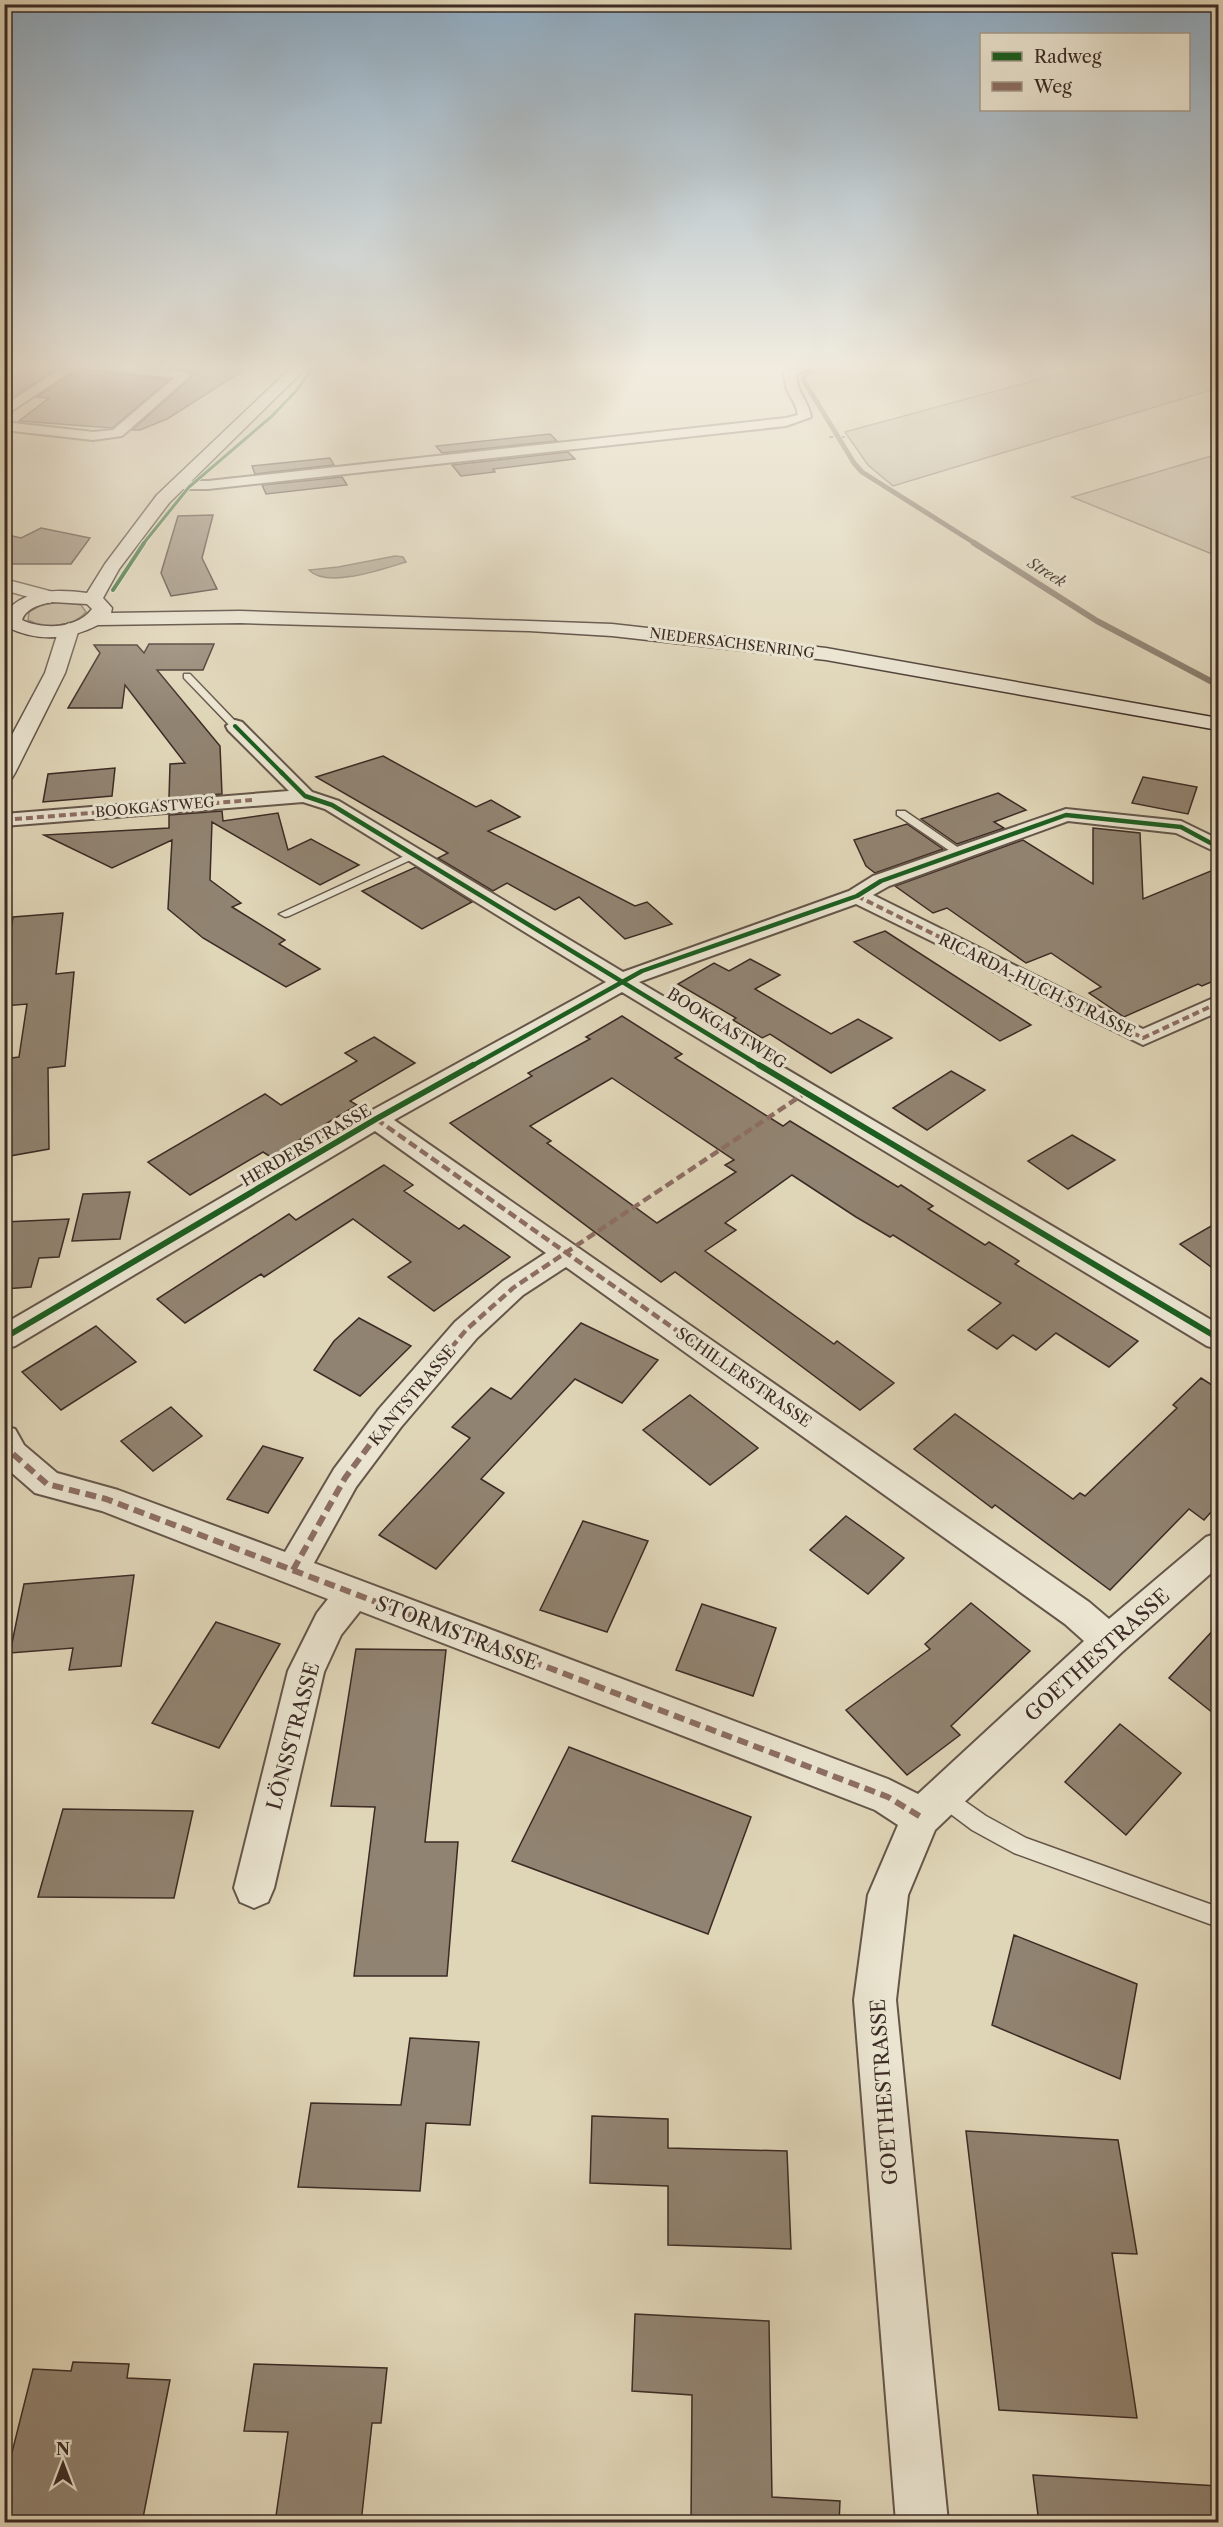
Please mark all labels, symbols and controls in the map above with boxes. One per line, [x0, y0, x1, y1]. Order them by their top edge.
legend [980, 33, 1190, 111]
text: Radweg [1034, 46, 1102, 68]
text: Weg [1033, 76, 1072, 98]
water label: Streek [1024, 552, 1070, 591]
street label: NIEDERSACHSENRING [648, 624, 816, 662]
street label: BOOKGASTWEG [95, 793, 215, 821]
street label: RICARDA-HUCH STRASSE [935, 929, 1139, 1041]
street label: BOOKGASTWEG [664, 983, 790, 1073]
street label: HERDERSTRASSE [237, 1100, 375, 1190]
street label: SCHILLERSTRASSE [672, 1323, 816, 1431]
street label: KANTSTRASSE [364, 1341, 460, 1449]
street label: GOETHESTRASSE [1020, 1584, 1174, 1726]
street label: STORMSTRASSE [372, 1591, 542, 1675]
street label: LÖNSSTRASSE [261, 1659, 324, 1813]
street label: GOETHESTRASSE [866, 1998, 902, 2186]
north arrow [33, 2434, 93, 2494]
text: N [56, 2439, 70, 2459]

